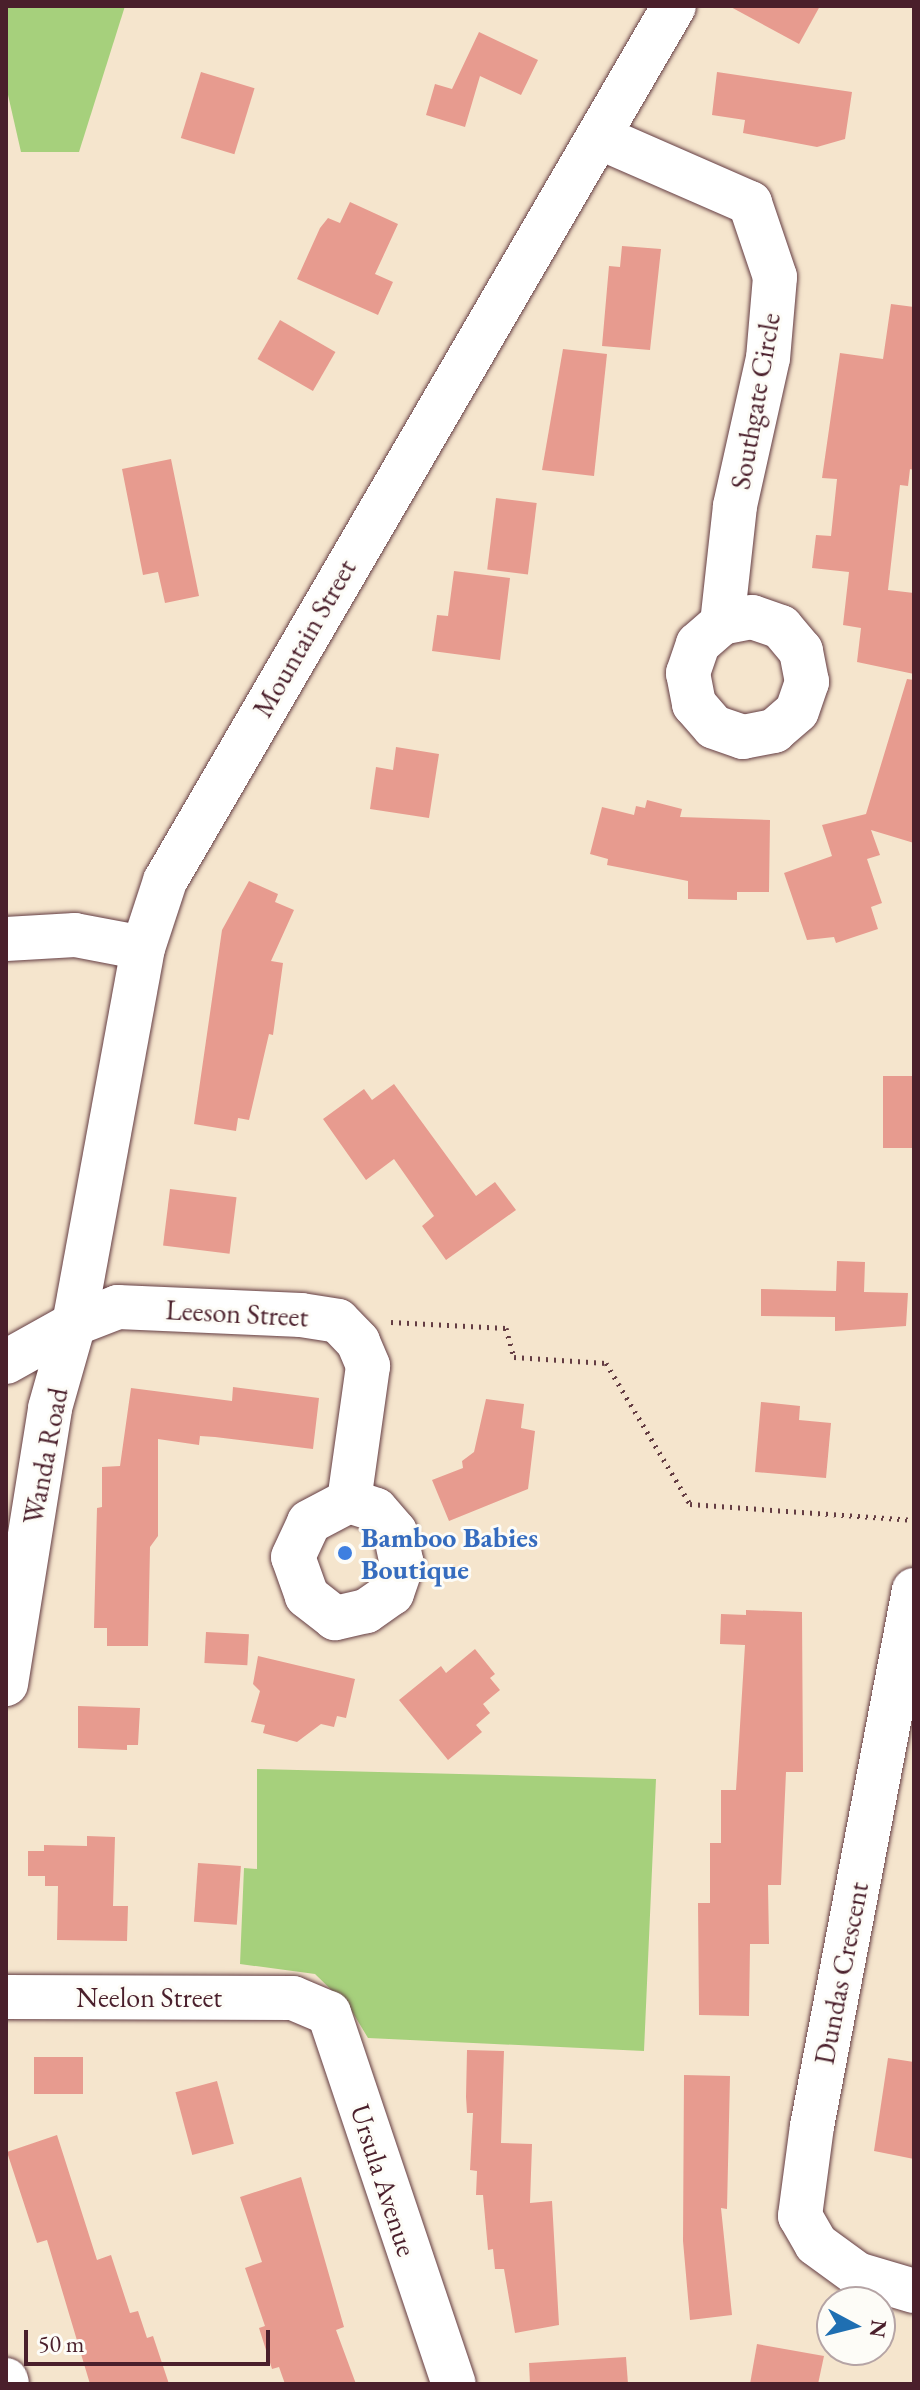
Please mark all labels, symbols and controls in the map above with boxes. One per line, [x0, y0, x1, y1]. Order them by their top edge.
street label: Southgate Circle [723, 310, 787, 492]
street label: Mountain Street [245, 553, 363, 723]
street label: Leeson Street [165, 1292, 309, 1334]
street label: Wanda Road [15, 1385, 75, 1527]
place label: Bamboo Babies Boutique [361, 1520, 538, 1586]
marker: Bamboo Babies Boutique [336, 1544, 354, 1562]
street label: Dundas Crescent [807, 1879, 875, 2067]
street label: Neelon Street [76, 1980, 222, 2014]
street label: Ursula Avenue [344, 2100, 424, 2260]
north arrow [816, 2286, 896, 2366]
scale bar [28, 2314, 274, 2364]
text: N [863, 2318, 894, 2339]
text: 50 m [38, 2328, 85, 2359]

